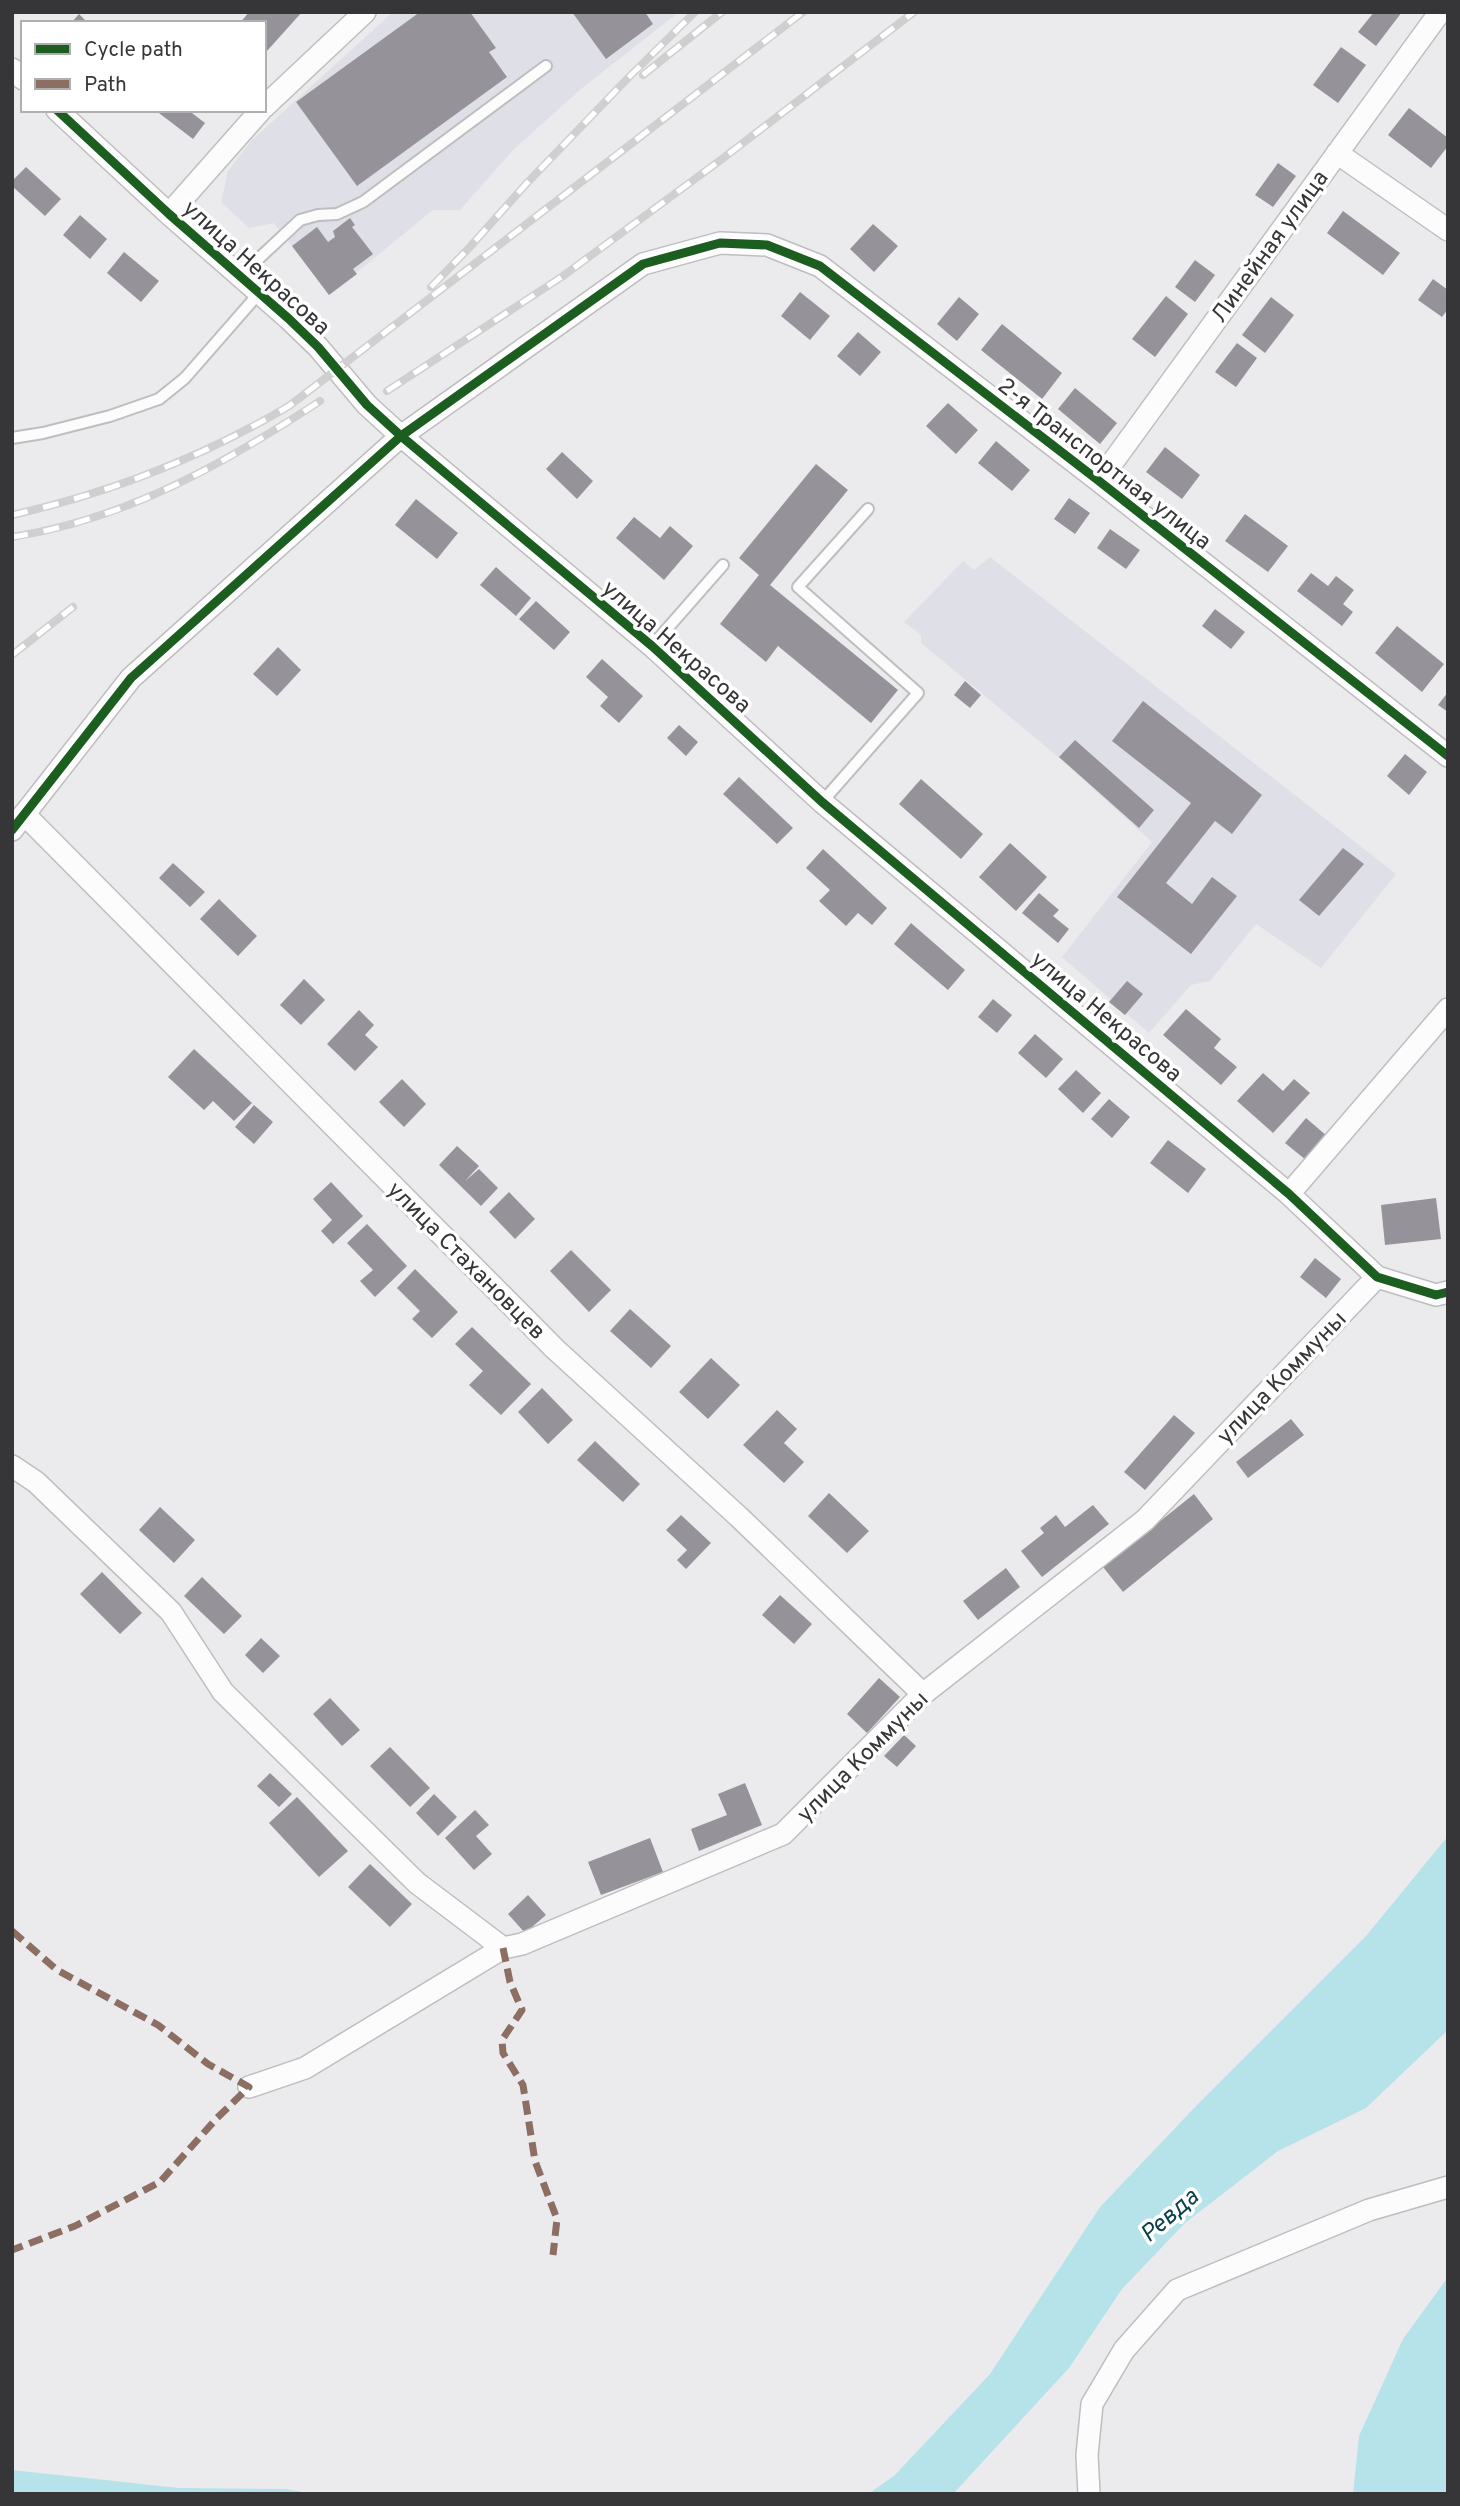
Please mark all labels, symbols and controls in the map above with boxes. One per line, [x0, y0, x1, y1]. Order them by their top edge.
legend [21, 21, 266, 112]
text: Cycle path [84, 37, 183, 64]
text: Path [84, 72, 127, 99]
street label: Линейная улица [1206, 165, 1336, 329]
street label: улица Некрасова [176, 195, 335, 343]
street label: 2-я Транспортная улица [991, 373, 1216, 557]
street label: улица Некрасова [595, 575, 756, 721]
street label: улица Некрасова [1024, 946, 1187, 1090]
street label: улица Стахановцев [380, 1176, 551, 1347]
street label: улица Коммуны [1212, 1306, 1354, 1452]
street label: улица Коммуны [792, 1686, 936, 1830]
water label: Ревда [1135, 2183, 1206, 2250]

